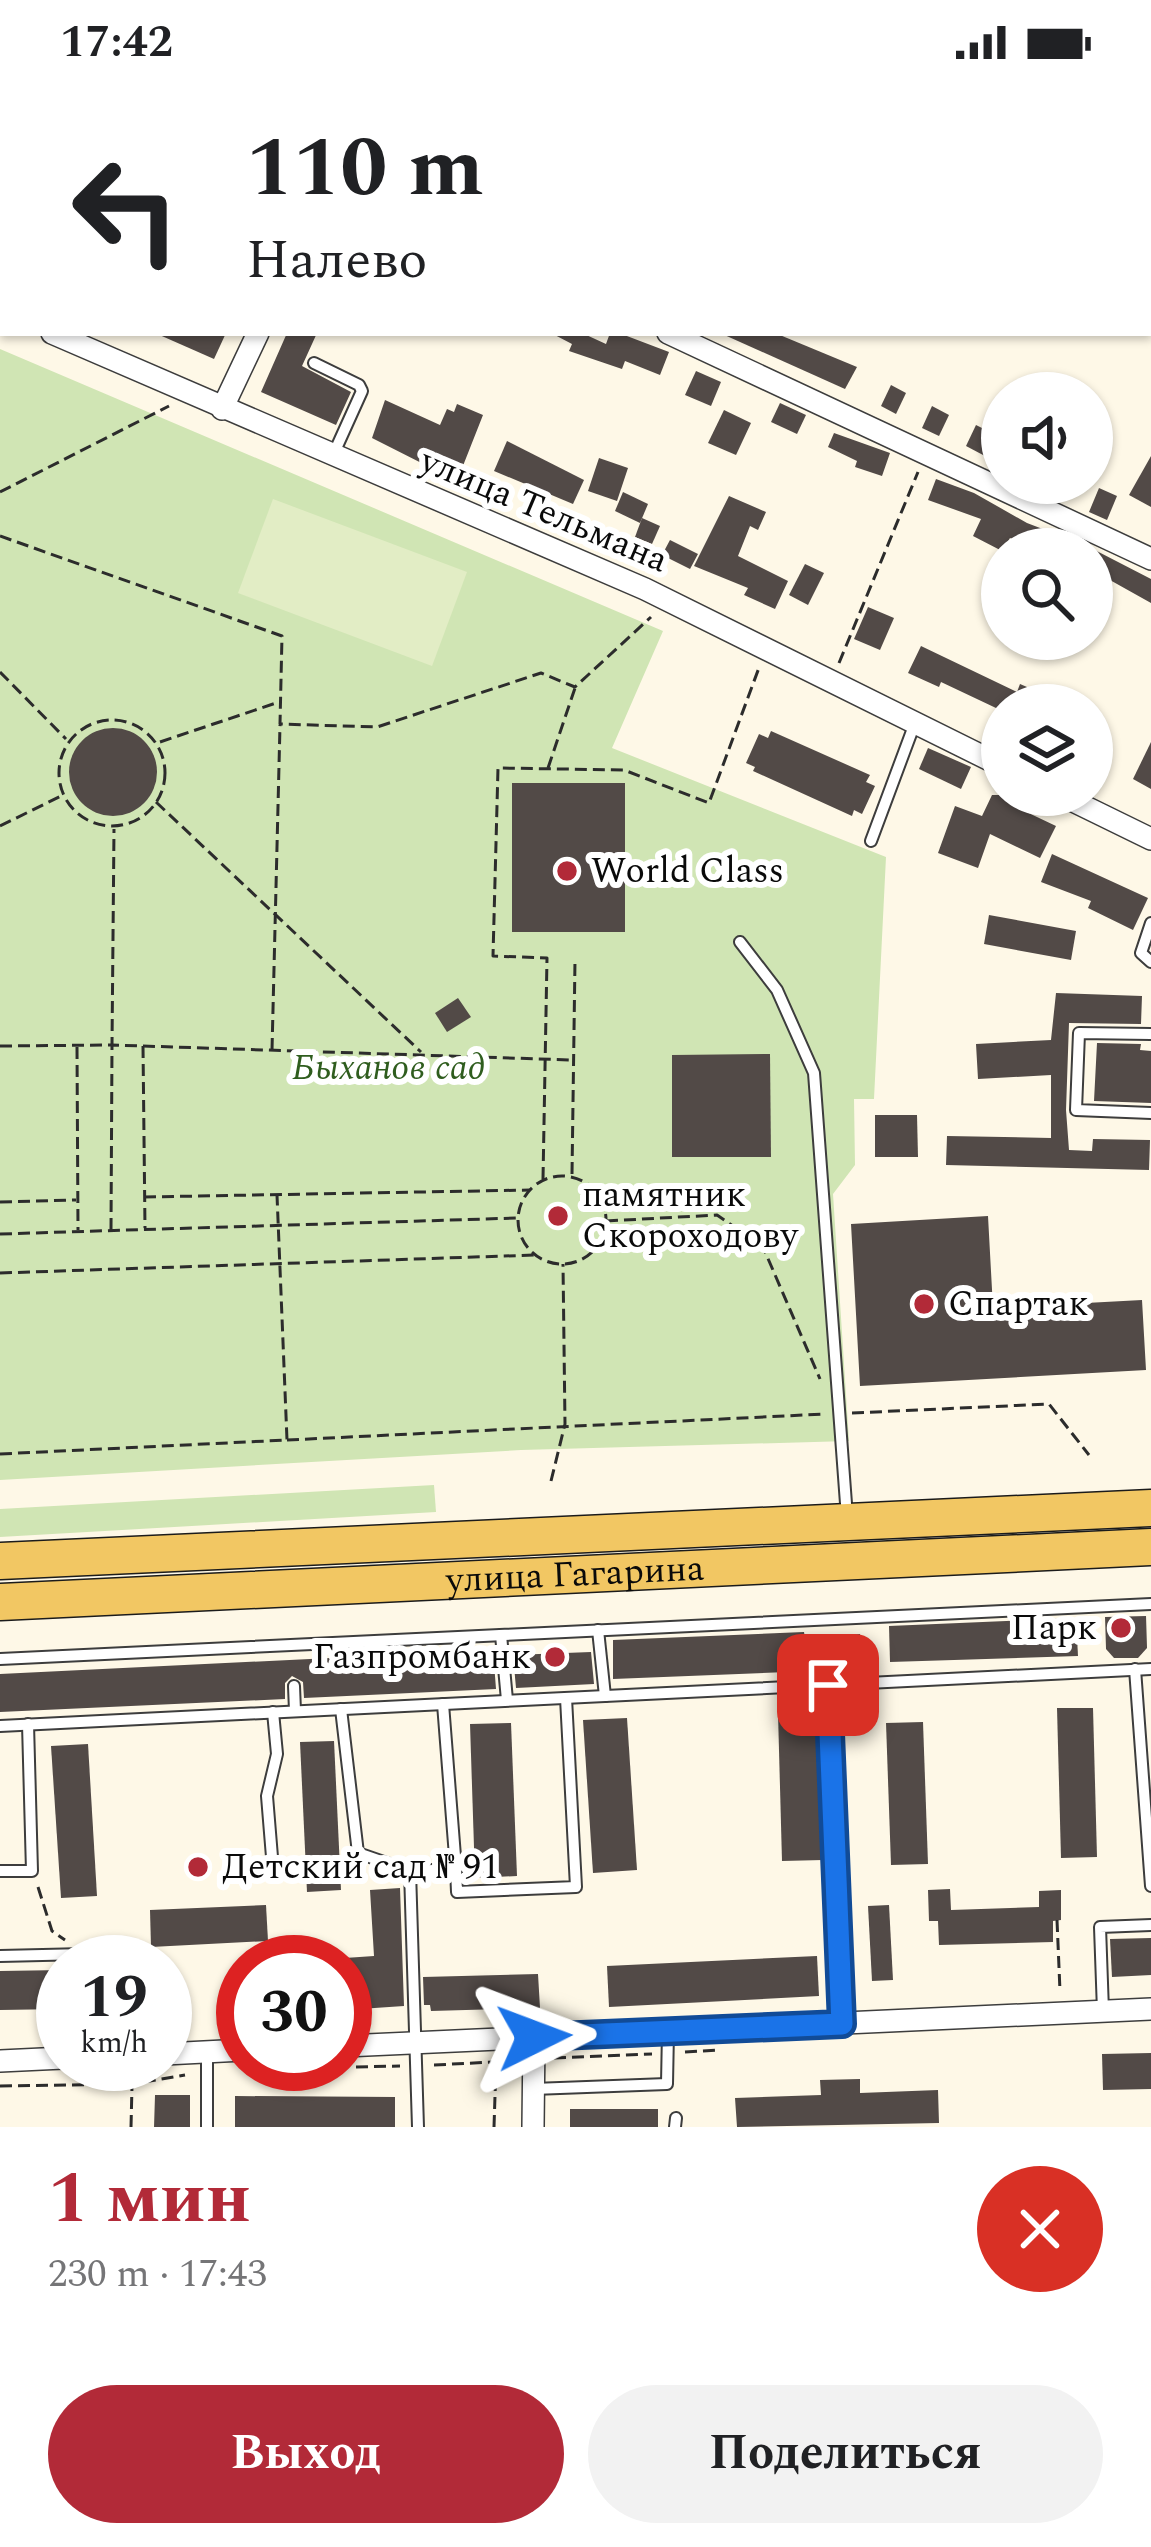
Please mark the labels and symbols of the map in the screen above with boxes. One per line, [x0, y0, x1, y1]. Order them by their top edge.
street label: улица Тельмана [410, 434, 677, 588]
place label: World Class [591, 844, 784, 899]
marker: World Class [554, 858, 580, 884]
park label: Быханов сад [292, 1041, 486, 1096]
place label: памятник Скороходову [582, 1168, 800, 1264]
marker: памятник Скороходову [545, 1203, 571, 1229]
place label: Спартак [948, 1277, 1089, 1332]
marker: Спартак [911, 1291, 937, 1317]
street label: улица Гагарина [444, 1541, 706, 1608]
place label: Парк [1011, 1601, 1097, 1656]
marker: Парк [1108, 1615, 1134, 1641]
place label: Газпромбанк [313, 1630, 531, 1685]
pin [777, 1634, 879, 1736]
marker: Газпромбанк [542, 1644, 568, 1670]
place label: Детский сад № 91 [222, 1840, 499, 1895]
marker: Детский сад № 91 [185, 1854, 211, 1880]
speed limit sign: 30 [216, 1935, 372, 2091]
position arrow [471, 1974, 597, 2100]

